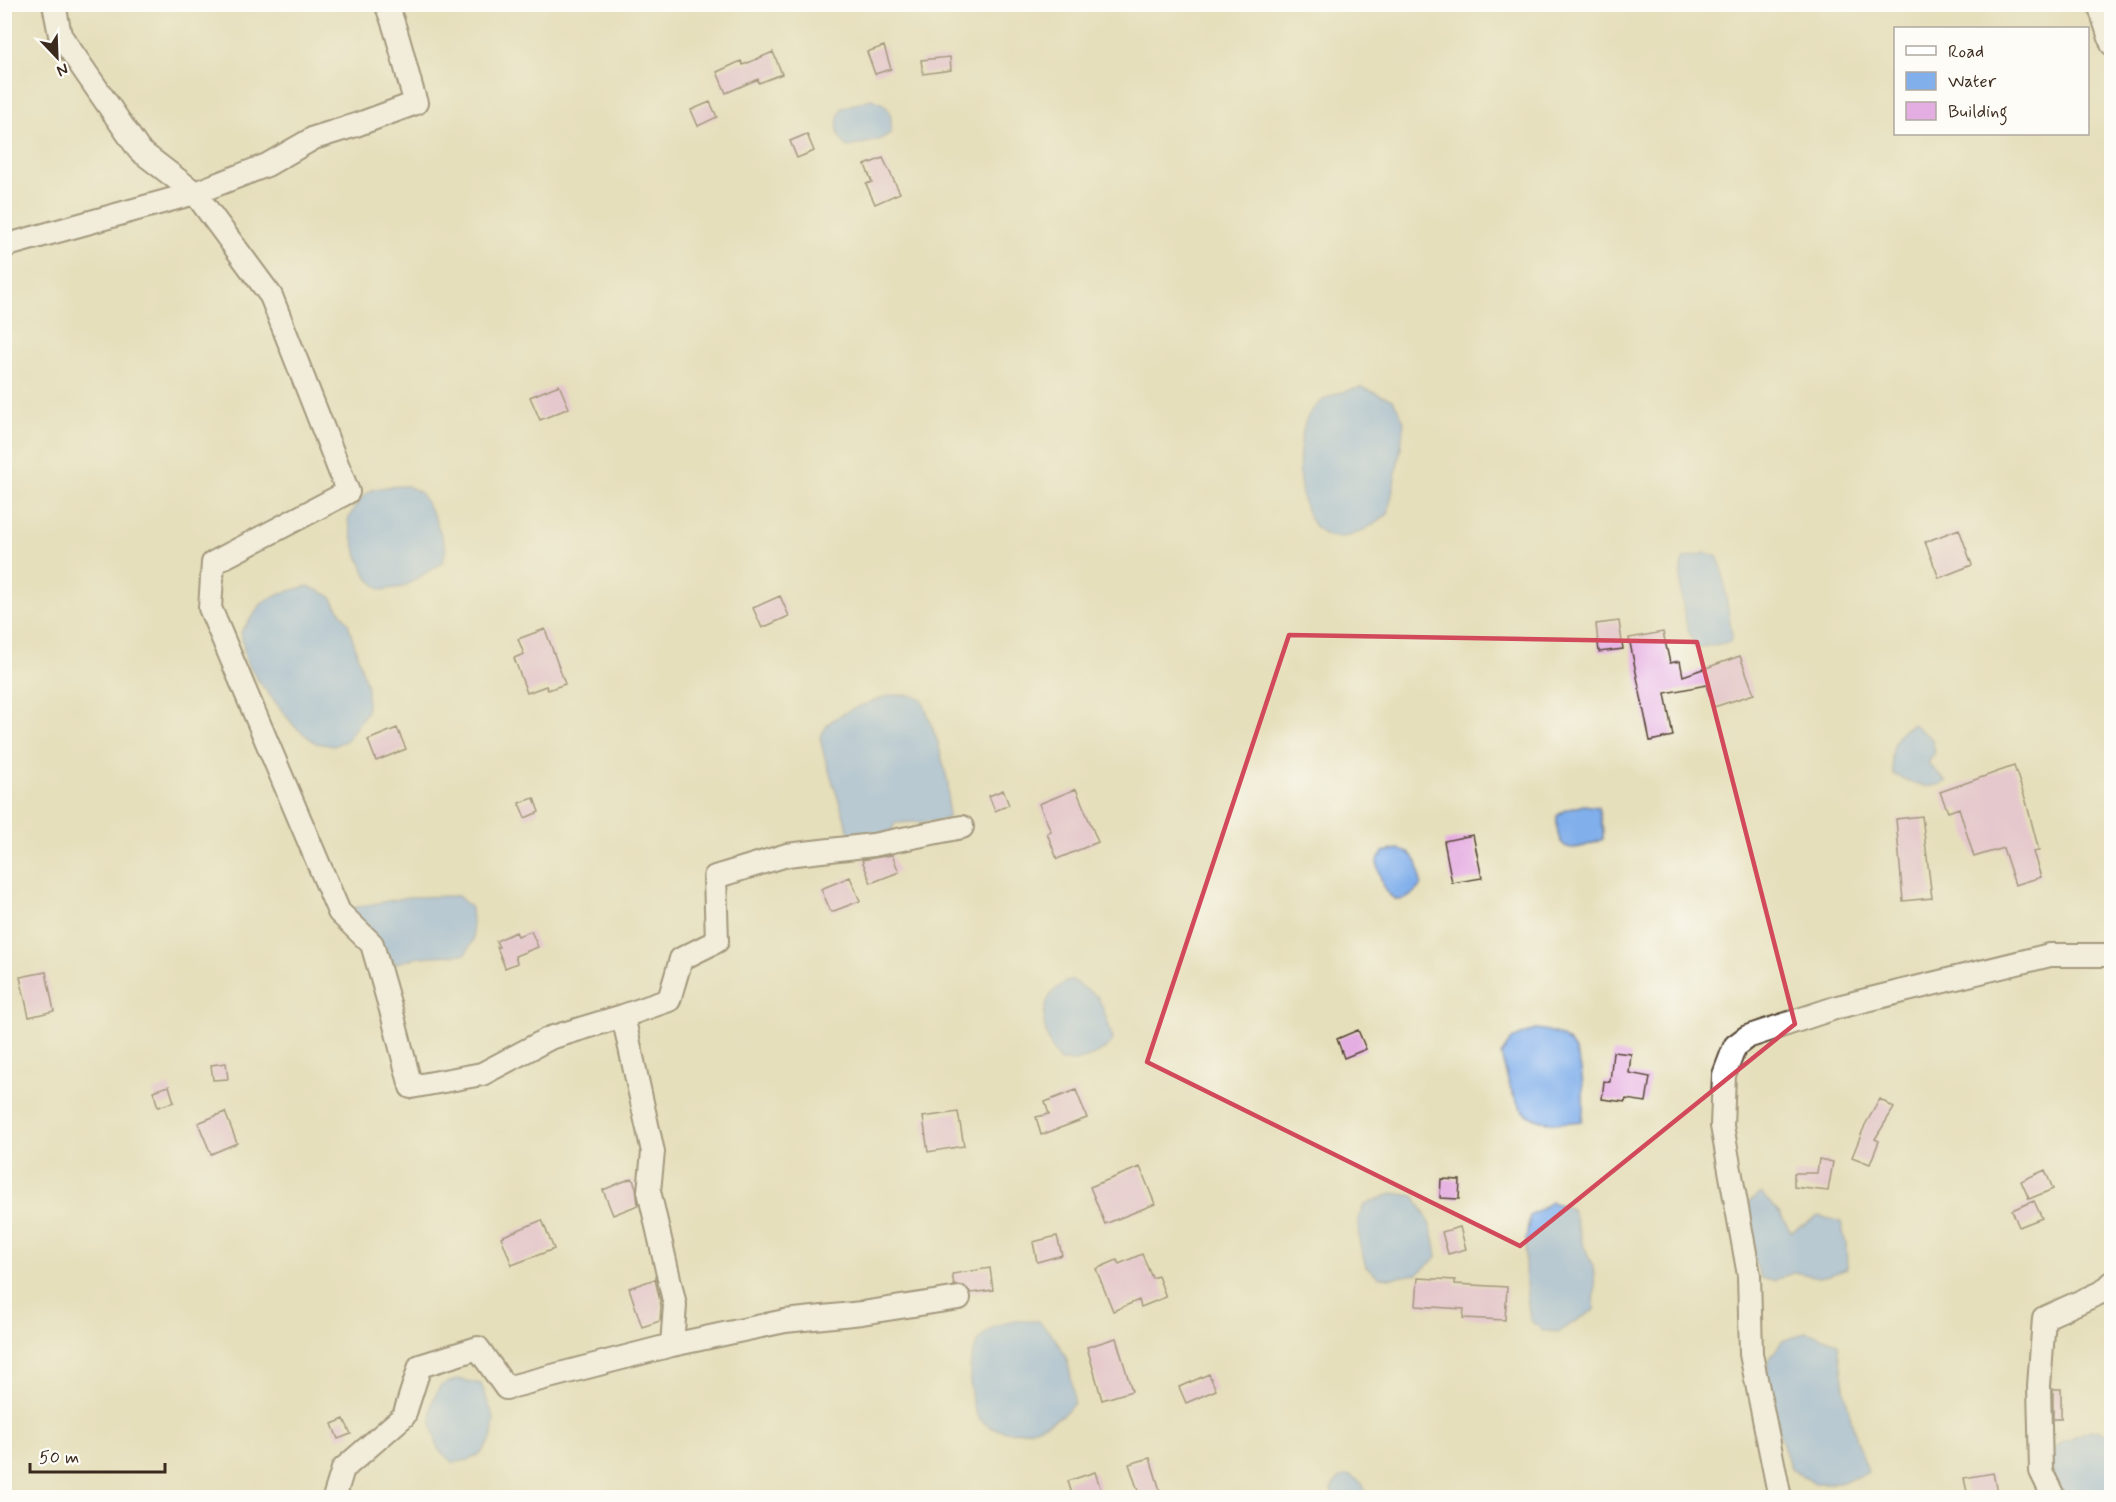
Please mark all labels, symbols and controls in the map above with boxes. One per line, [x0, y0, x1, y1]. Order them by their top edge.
north arrow [27, 27, 87, 87]
legend [1894, 27, 2089, 135]
text: Road [1948, 40, 1984, 64]
text: N [53, 58, 71, 81]
text: Water [1948, 70, 1997, 94]
text: Building [1948, 100, 2008, 126]
scale bar [30, 1436, 165, 1474]
text: 50 m [39, 1446, 79, 1470]

